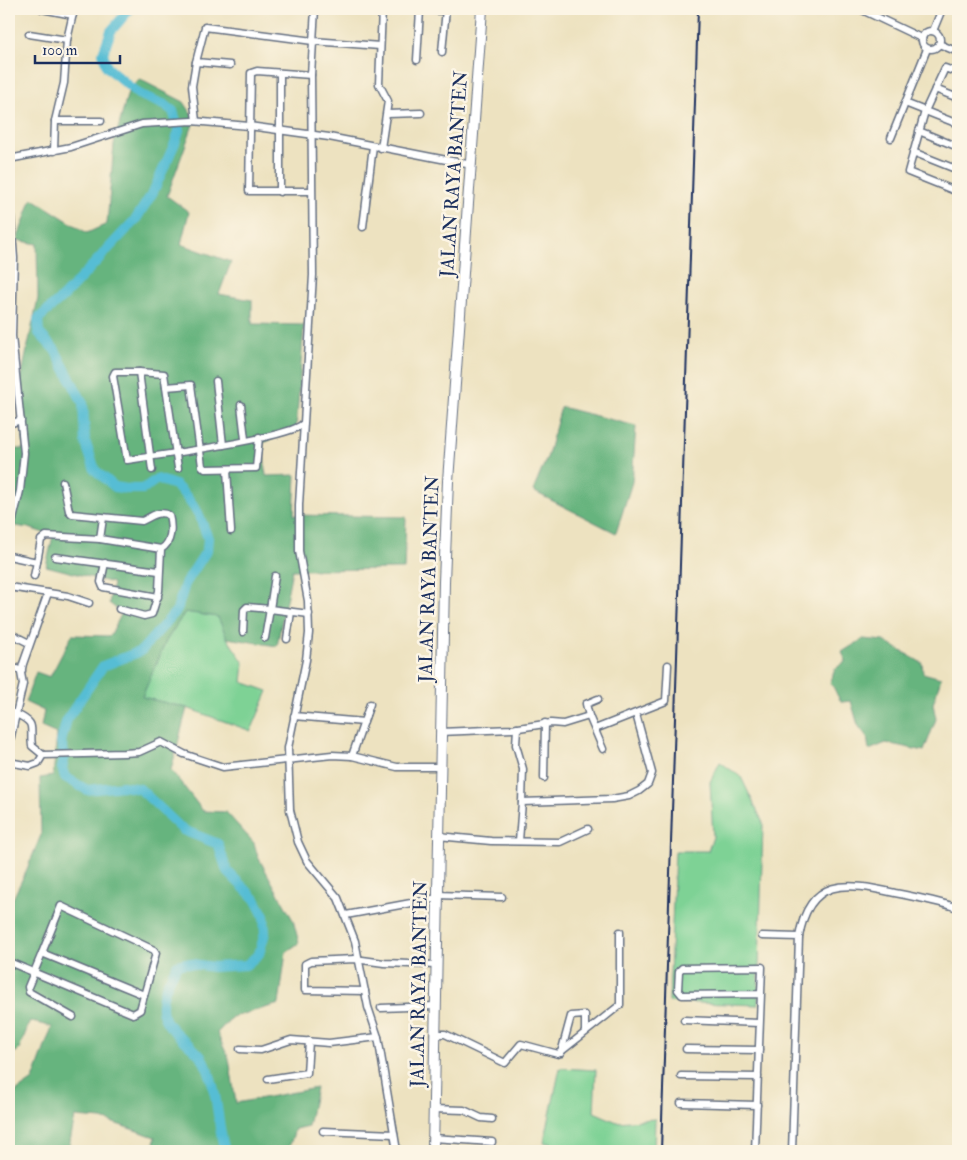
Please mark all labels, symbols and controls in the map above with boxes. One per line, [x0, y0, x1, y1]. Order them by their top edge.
scale bar [35, 32, 120, 64]
text: 100 m [42, 41, 78, 60]
street label: JALAN RAYA BANTEN [435, 70, 473, 279]
street label: JALAN RAYA BANTEN [413, 475, 445, 684]
street label: JALAN RAYA BANTEN [405, 880, 433, 1089]

